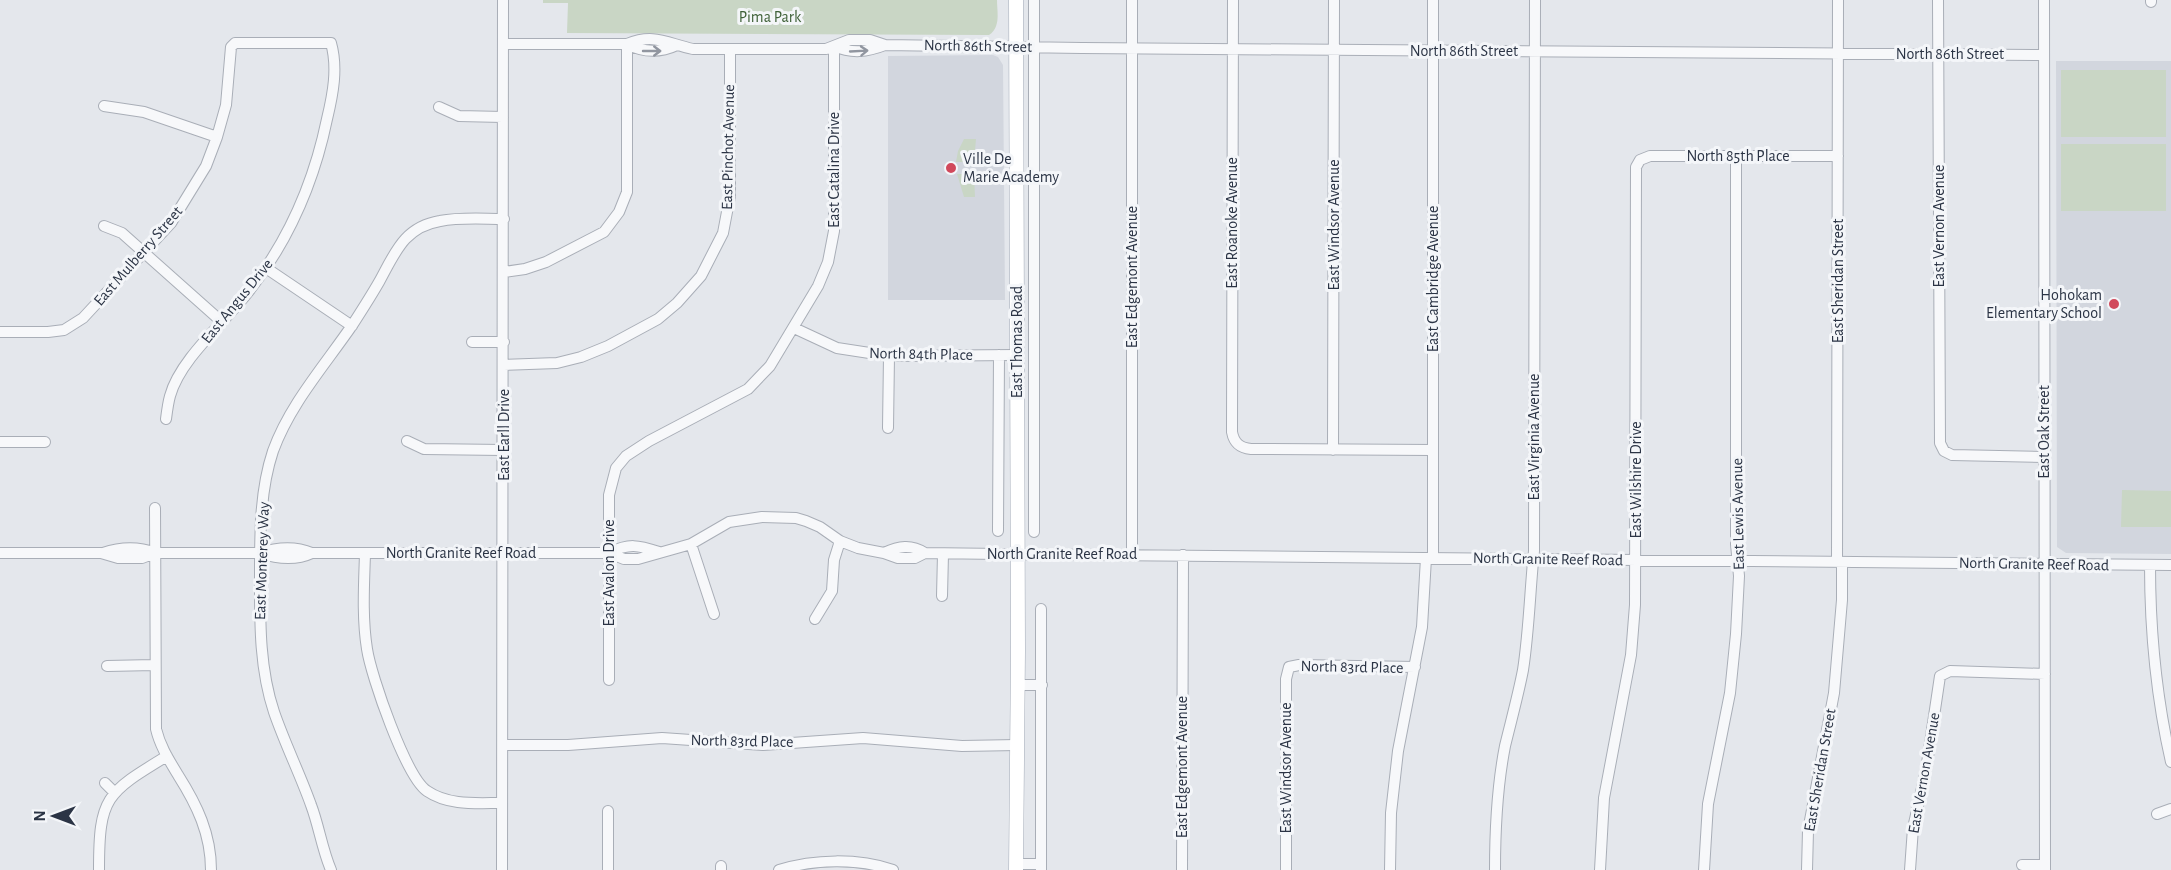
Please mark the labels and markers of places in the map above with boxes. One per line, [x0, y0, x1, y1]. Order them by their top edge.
place label: Ville De Marie Academy [963, 151, 1059, 186]
marker: Ville De Marie Academy [944, 161, 958, 175]
place label: Hohokam Elementary School [1986, 287, 2102, 322]
marker: Hohokam Elementary School [2107, 297, 2121, 311]

